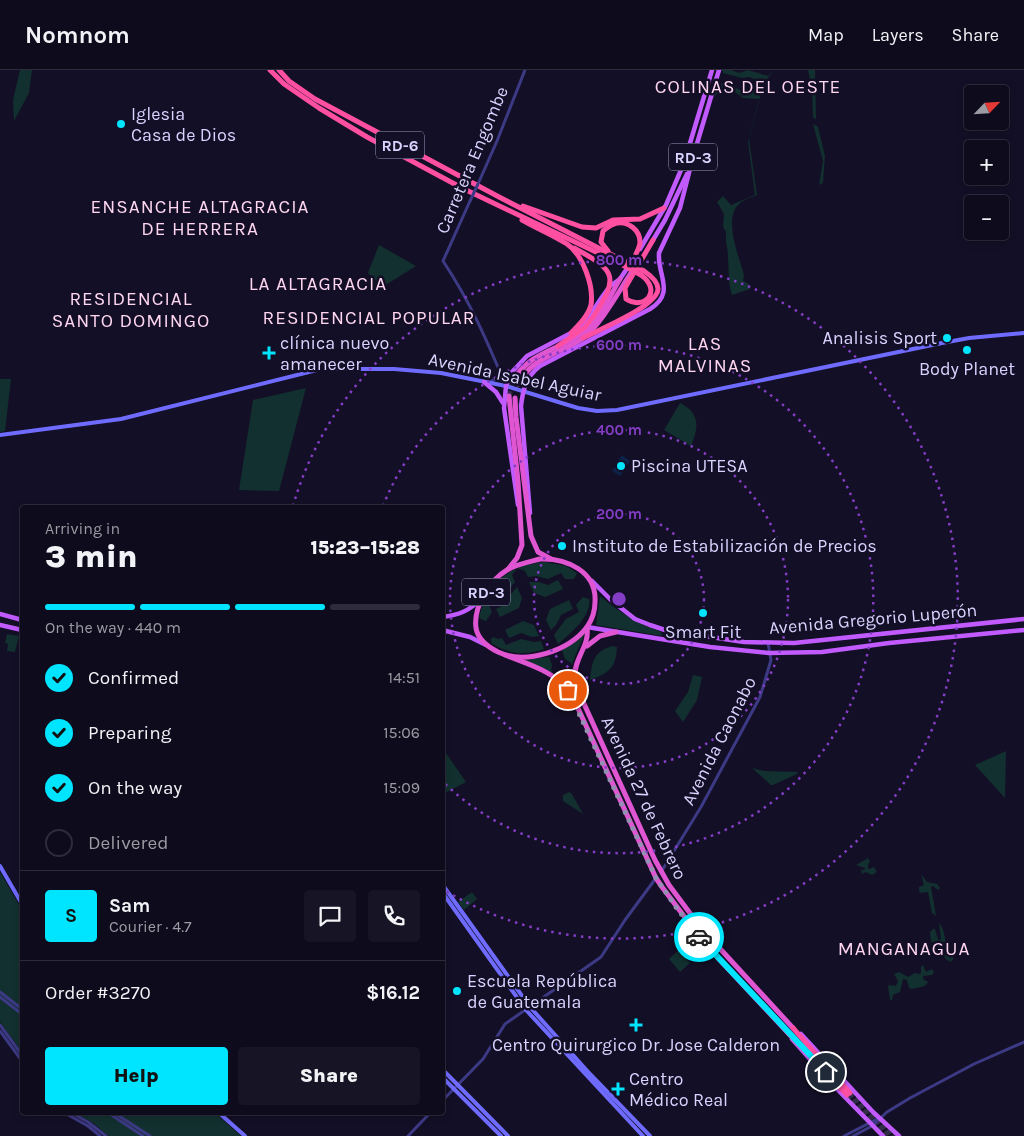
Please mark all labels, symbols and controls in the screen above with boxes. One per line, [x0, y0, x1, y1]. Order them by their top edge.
text: Nomnom [25, 21, 130, 49]
text: Map [808, 24, 844, 46]
text: Layers [872, 24, 924, 46]
text: Share [952, 24, 999, 46]
district label: COLINAS DEL OESTE [655, 76, 841, 98]
street label: Carretera Engombe [431, 83, 513, 237]
north arrow [964, 85, 1009, 130]
map controls [964, 85, 1009, 240]
place label: Iglesia Casa de Dios [131, 103, 236, 146]
marker: Iglesia Casa de Dios [115, 118, 127, 130]
road number: RD-6 [376, 132, 424, 158]
button: + [964, 140, 1009, 185]
road number: RD-3 [669, 144, 717, 170]
button: − [964, 195, 1009, 240]
district label: ENSANCHE ALTAGRACIA DE HERRERA [91, 196, 309, 240]
text: 800 m [596, 251, 642, 269]
district label: LA ALTAGRACIA [249, 273, 387, 295]
district label: RESIDENCIAL SANTO DOMINGO [52, 288, 210, 332]
district label: RESIDENCIAL POPULAR [263, 307, 475, 329]
place label: Analisis Sport [822, 327, 937, 349]
place label: clínica nuevo amanecer [280, 332, 389, 375]
marker: Analisis Sport [941, 332, 953, 344]
district label: LAS MALVINAS [658, 333, 752, 377]
text: 600 m [596, 336, 642, 354]
marker: Body Planet [961, 344, 973, 356]
marker: clínica nuevo amanecer [262, 346, 276, 360]
street label: Avenida Isabel Aguiar [427, 348, 604, 406]
place label: Body Planet [919, 358, 1015, 380]
text: 400 m [596, 421, 642, 439]
place label: Piscina UTESA [631, 455, 748, 477]
marker: Piscina UTESA [615, 460, 627, 472]
text: 200 m [596, 505, 642, 523]
text: Arriving in [45, 519, 120, 538]
place label: Instituto de Estabilización de Precios [572, 535, 877, 557]
text: 15:23–15:28 [310, 537, 420, 559]
text: 3 min [45, 538, 138, 575]
marker: Instituto de Estabilización de Precios [556, 540, 568, 552]
road number: RD-3 [462, 578, 510, 606]
centre of rings [610, 590, 628, 608]
street label: Avenida Gregorio Luperón [768, 599, 978, 639]
marker: Smart Fit [697, 607, 709, 619]
text: On the way · 440 m [45, 618, 181, 637]
place label: Smart Fit [665, 621, 742, 643]
icon: check [45, 664, 73, 692]
text: Confirmed [88, 667, 179, 689]
text: 14:51 [388, 668, 420, 687]
pin [547, 669, 589, 711]
street label: Avenida Caonabo [677, 673, 761, 809]
icon: bag [554, 676, 582, 704]
street label: Avenida 27 de Febrero [597, 713, 691, 883]
icon: check [45, 719, 73, 747]
text: Preparing [88, 722, 171, 744]
text: 15:06 [383, 723, 420, 742]
icon: check [45, 774, 73, 802]
text: On the way [88, 777, 182, 799]
text: 15:09 [383, 778, 420, 797]
text: Delivered [88, 832, 168, 854]
button: chat [304, 890, 356, 942]
button: phone [368, 890, 420, 942]
text: Sam [109, 895, 150, 917]
text: S [65, 905, 77, 927]
courier [674, 912, 724, 962]
text: Courier · 4.7 [109, 917, 192, 936]
icon: car [685, 923, 713, 951]
district label: MANGANAGUA [838, 938, 970, 960]
place label: Escuela República de Guatemala [467, 970, 617, 1013]
text: Order #3270 [45, 982, 151, 1004]
text: $16.12 [366, 982, 420, 1004]
marker: Escuela República de Guatemala [451, 985, 463, 997]
marker: Centro Quirurgico Dr. Jose Calderon [629, 1018, 643, 1032]
place label: Centro Quirurgico Dr. Jose Calderon [492, 1034, 780, 1056]
button: Help [45, 1047, 228, 1105]
button: Share [238, 1047, 420, 1105]
pin [805, 1051, 847, 1093]
icon: home [812, 1058, 840, 1086]
place label: Centro Médico Real [629, 1068, 728, 1111]
marker: Centro Médico Real [611, 1082, 625, 1096]

